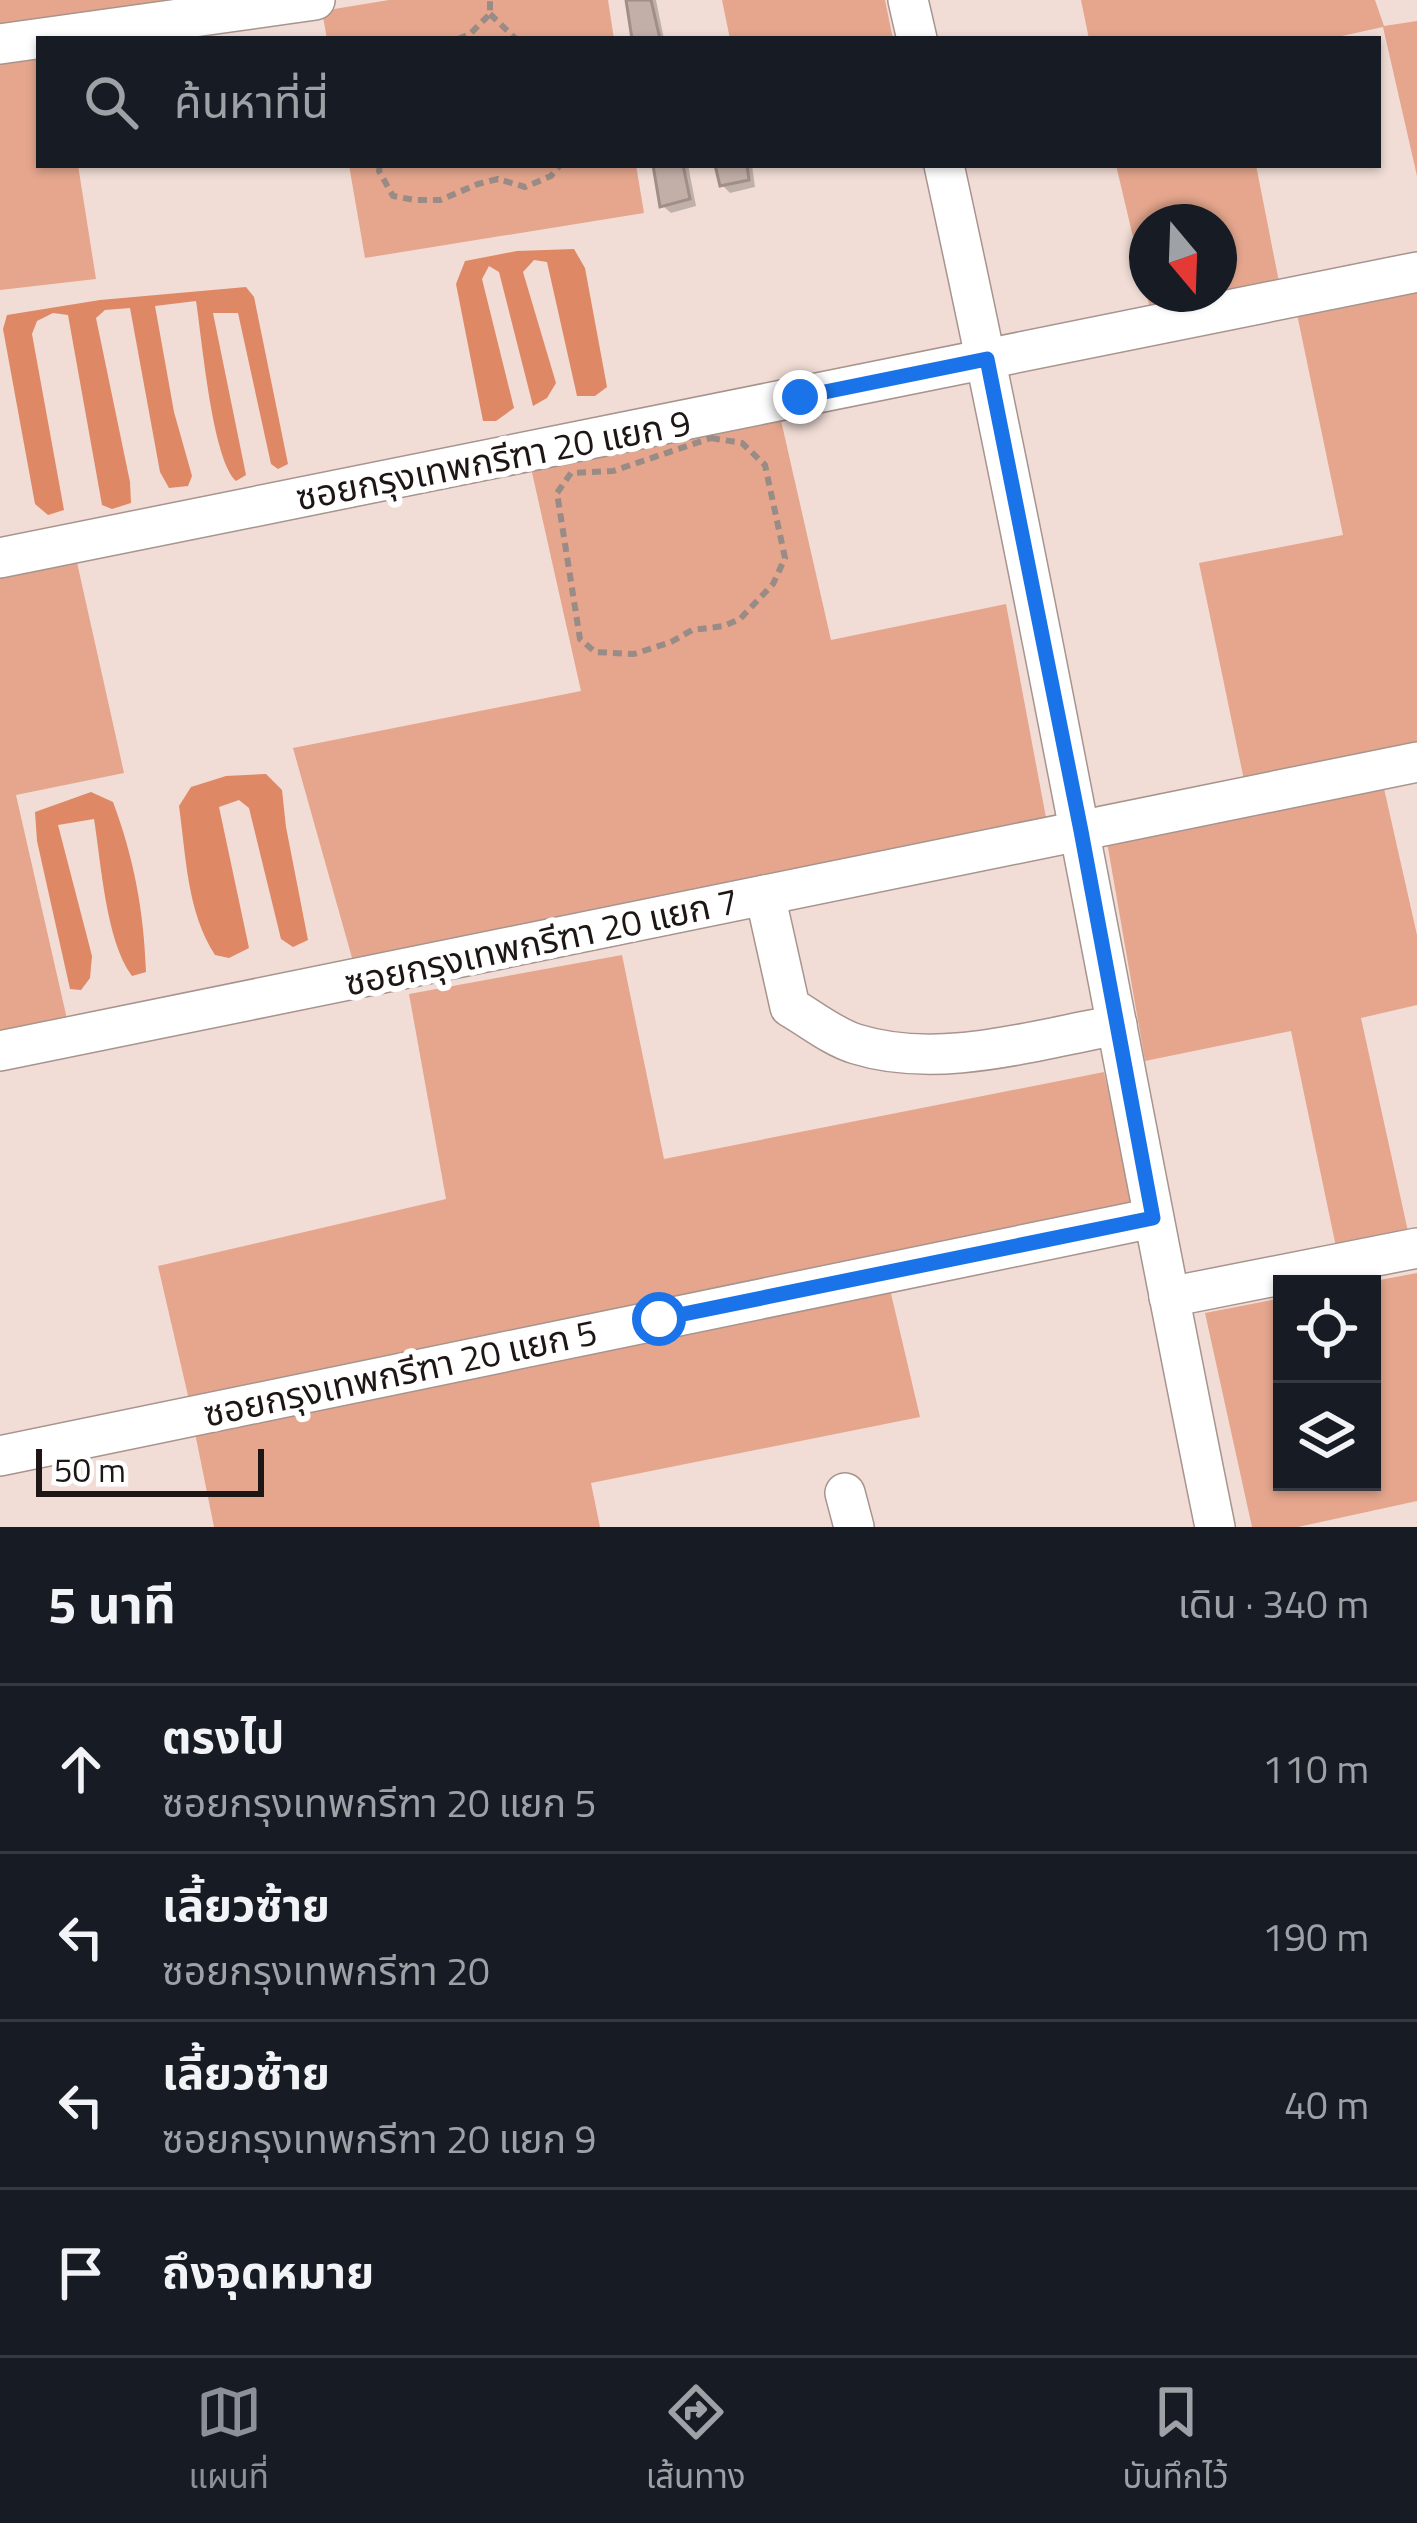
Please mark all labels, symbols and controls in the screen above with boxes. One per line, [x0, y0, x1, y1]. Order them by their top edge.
search box [36, 36, 1381, 168]
text: ค้นหาที่นี่ [174, 67, 329, 135]
icon: search [78, 69, 144, 135]
north arrow [1129, 204, 1237, 312]
route end [773, 370, 827, 424]
street label: ซอยกรุงเทพกรีฑา 20 แยก 9 [291, 394, 695, 524]
street label: ซอยกรุงเทพกรีฑา 20 แยก 7 [339, 872, 743, 1010]
map controls [1273, 1275, 1381, 1491]
button: locate [1273, 1275, 1381, 1383]
route start [632, 1292, 686, 1346]
street label: ซอยกรุงเทพกรีฑา 20 แยก 5 [198, 1303, 602, 1441]
button: layers [1273, 1383, 1381, 1491]
scale bar [36, 1443, 264, 1496]
text: 50 m [54, 1445, 126, 1495]
text: 5 นาที [48, 1565, 176, 1643]
text: เดิน · 340 m [1178, 1574, 1369, 1633]
text: ตรงไป [162, 1702, 284, 1770]
icon: ahead [48, 1736, 114, 1802]
text: 110 m [1262, 1739, 1369, 1798]
text: ซอยกรุงเทพกรีฑา 20 แยก 5 [162, 1773, 596, 1832]
text: เลี้ยวซ้าย [162, 1870, 330, 1938]
icon: left [48, 1904, 114, 1970]
text: 190 m [1262, 1907, 1369, 1966]
text: ซอยกรุงเทพกรีฑา 20 [162, 1941, 490, 2000]
text: เลี้ยวซ้าย [162, 2038, 330, 2106]
icon: left [48, 2072, 114, 2138]
text: 40 m [1284, 2075, 1369, 2134]
text: ซอยกรุงเทพกรีฑา 20 แยก 9 [162, 2109, 596, 2168]
text: ถึงจุดหมาย [162, 2237, 374, 2305]
icon: arrive [48, 2240, 114, 2306]
tab: แผนที่ [188, 2379, 269, 2503]
tab: เส้นทาง [646, 2379, 746, 2503]
tab: บันทึกไว้ [1123, 2379, 1229, 2503]

